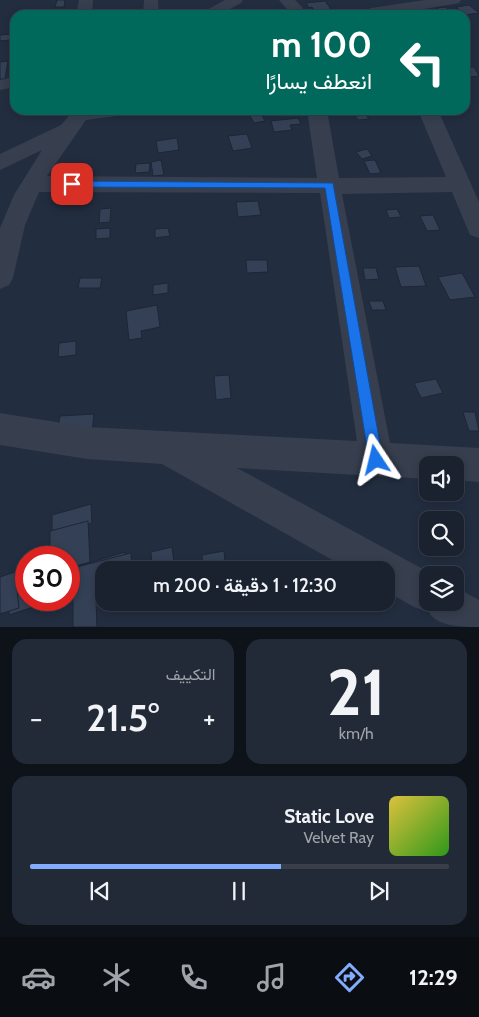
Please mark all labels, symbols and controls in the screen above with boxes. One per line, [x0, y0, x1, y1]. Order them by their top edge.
text: 100 m [271, 23, 372, 66]
icon: left [390, 30, 455, 95]
text: انعطف يسارًا [265, 68, 372, 95]
pin [51, 163, 93, 205]
icon: arrive [58, 170, 86, 198]
position arrow [349, 433, 401, 485]
map controls [419, 456, 464, 611]
button: sound [419, 456, 464, 501]
button: search [419, 511, 464, 556]
speed limit sign: 30 [15, 546, 80, 611]
button: layers [419, 566, 464, 611]
text: 12:30 · 1 دقيقة · 200 m [153, 574, 337, 597]
text: 21 [327, 652, 385, 731]
text: التكييف [166, 665, 216, 684]
text: 21.5° [86, 694, 159, 741]
text: − [30, 701, 42, 735]
text: + [203, 701, 215, 735]
text: km/h [339, 724, 374, 743]
text: Static Love [284, 805, 374, 828]
text: Velvet Ray [303, 828, 374, 847]
icon: previous [86, 877, 114, 905]
icon: pause [225, 877, 253, 905]
icon: next [365, 877, 393, 905]
icon: car [21, 960, 56, 995]
icon: climate [99, 960, 134, 995]
icon: phone [176, 960, 211, 995]
icon: music [254, 960, 289, 995]
icon: directions [332, 960, 367, 995]
text: 12:29 [409, 964, 458, 991]

